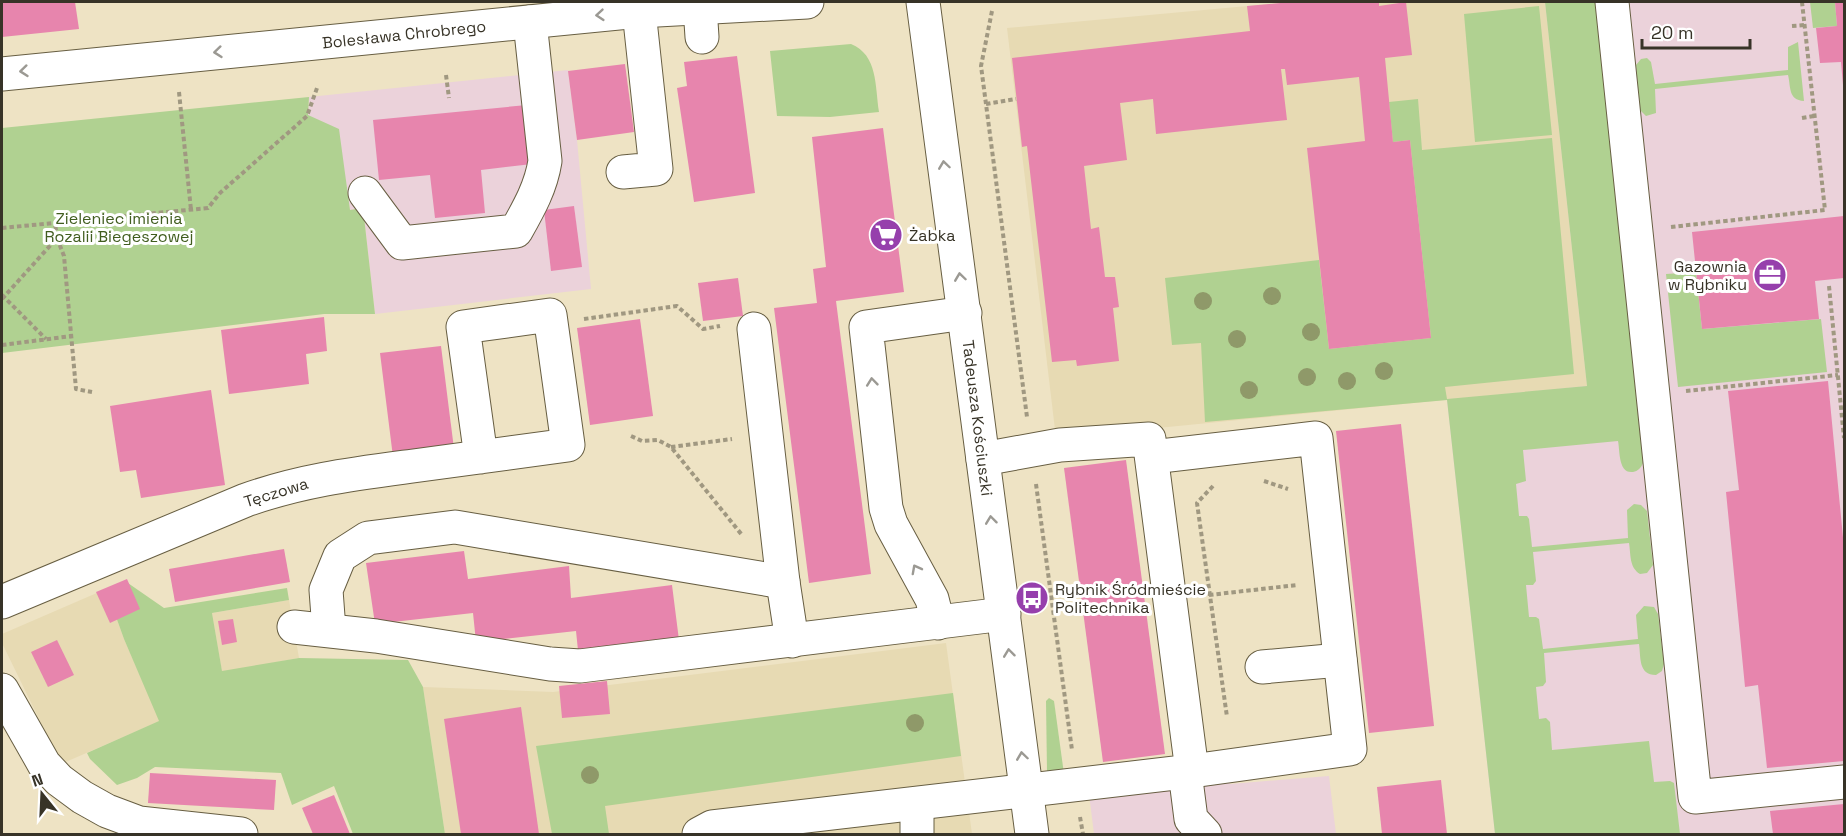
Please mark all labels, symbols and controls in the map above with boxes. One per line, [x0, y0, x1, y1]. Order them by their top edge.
one-way arrow [595, 8, 605, 21]
scale bar [1642, 12, 1750, 50]
street label: Bolesława Chrobrego [321, 15, 487, 54]
text: 20 m [1651, 21, 1694, 44]
one-way arrow [214, 45, 223, 58]
one-way arrow [20, 64, 29, 77]
one-way arrow [939, 160, 951, 169]
park label: Zieleniec imienia Rozalii Biegeszowej [44, 208, 194, 247]
supermarket icon: Żabka [868, 217, 904, 253]
place label: Żabka [909, 225, 955, 246]
place label: Gazownia w Rybniku [1668, 256, 1747, 295]
office icon: Gazownia w Rybniku [1752, 257, 1788, 293]
one-way arrow [955, 273, 967, 282]
street label: Tadeusza Kościuszki [958, 339, 997, 497]
one-way arrow [866, 377, 879, 387]
street label: Tęczowa [241, 473, 311, 512]
one-way arrow [985, 516, 998, 525]
one-way arrow [912, 565, 923, 575]
place label: Rybnik Śródmieście Politechnika [1055, 579, 1206, 618]
bus stop icon: Rybnik Śródmieście Politechnika [1014, 580, 1050, 616]
one-way arrow [1003, 648, 1016, 658]
one-way arrow [1016, 751, 1028, 760]
north arrow [12, 764, 72, 824]
text: N [29, 769, 46, 792]

